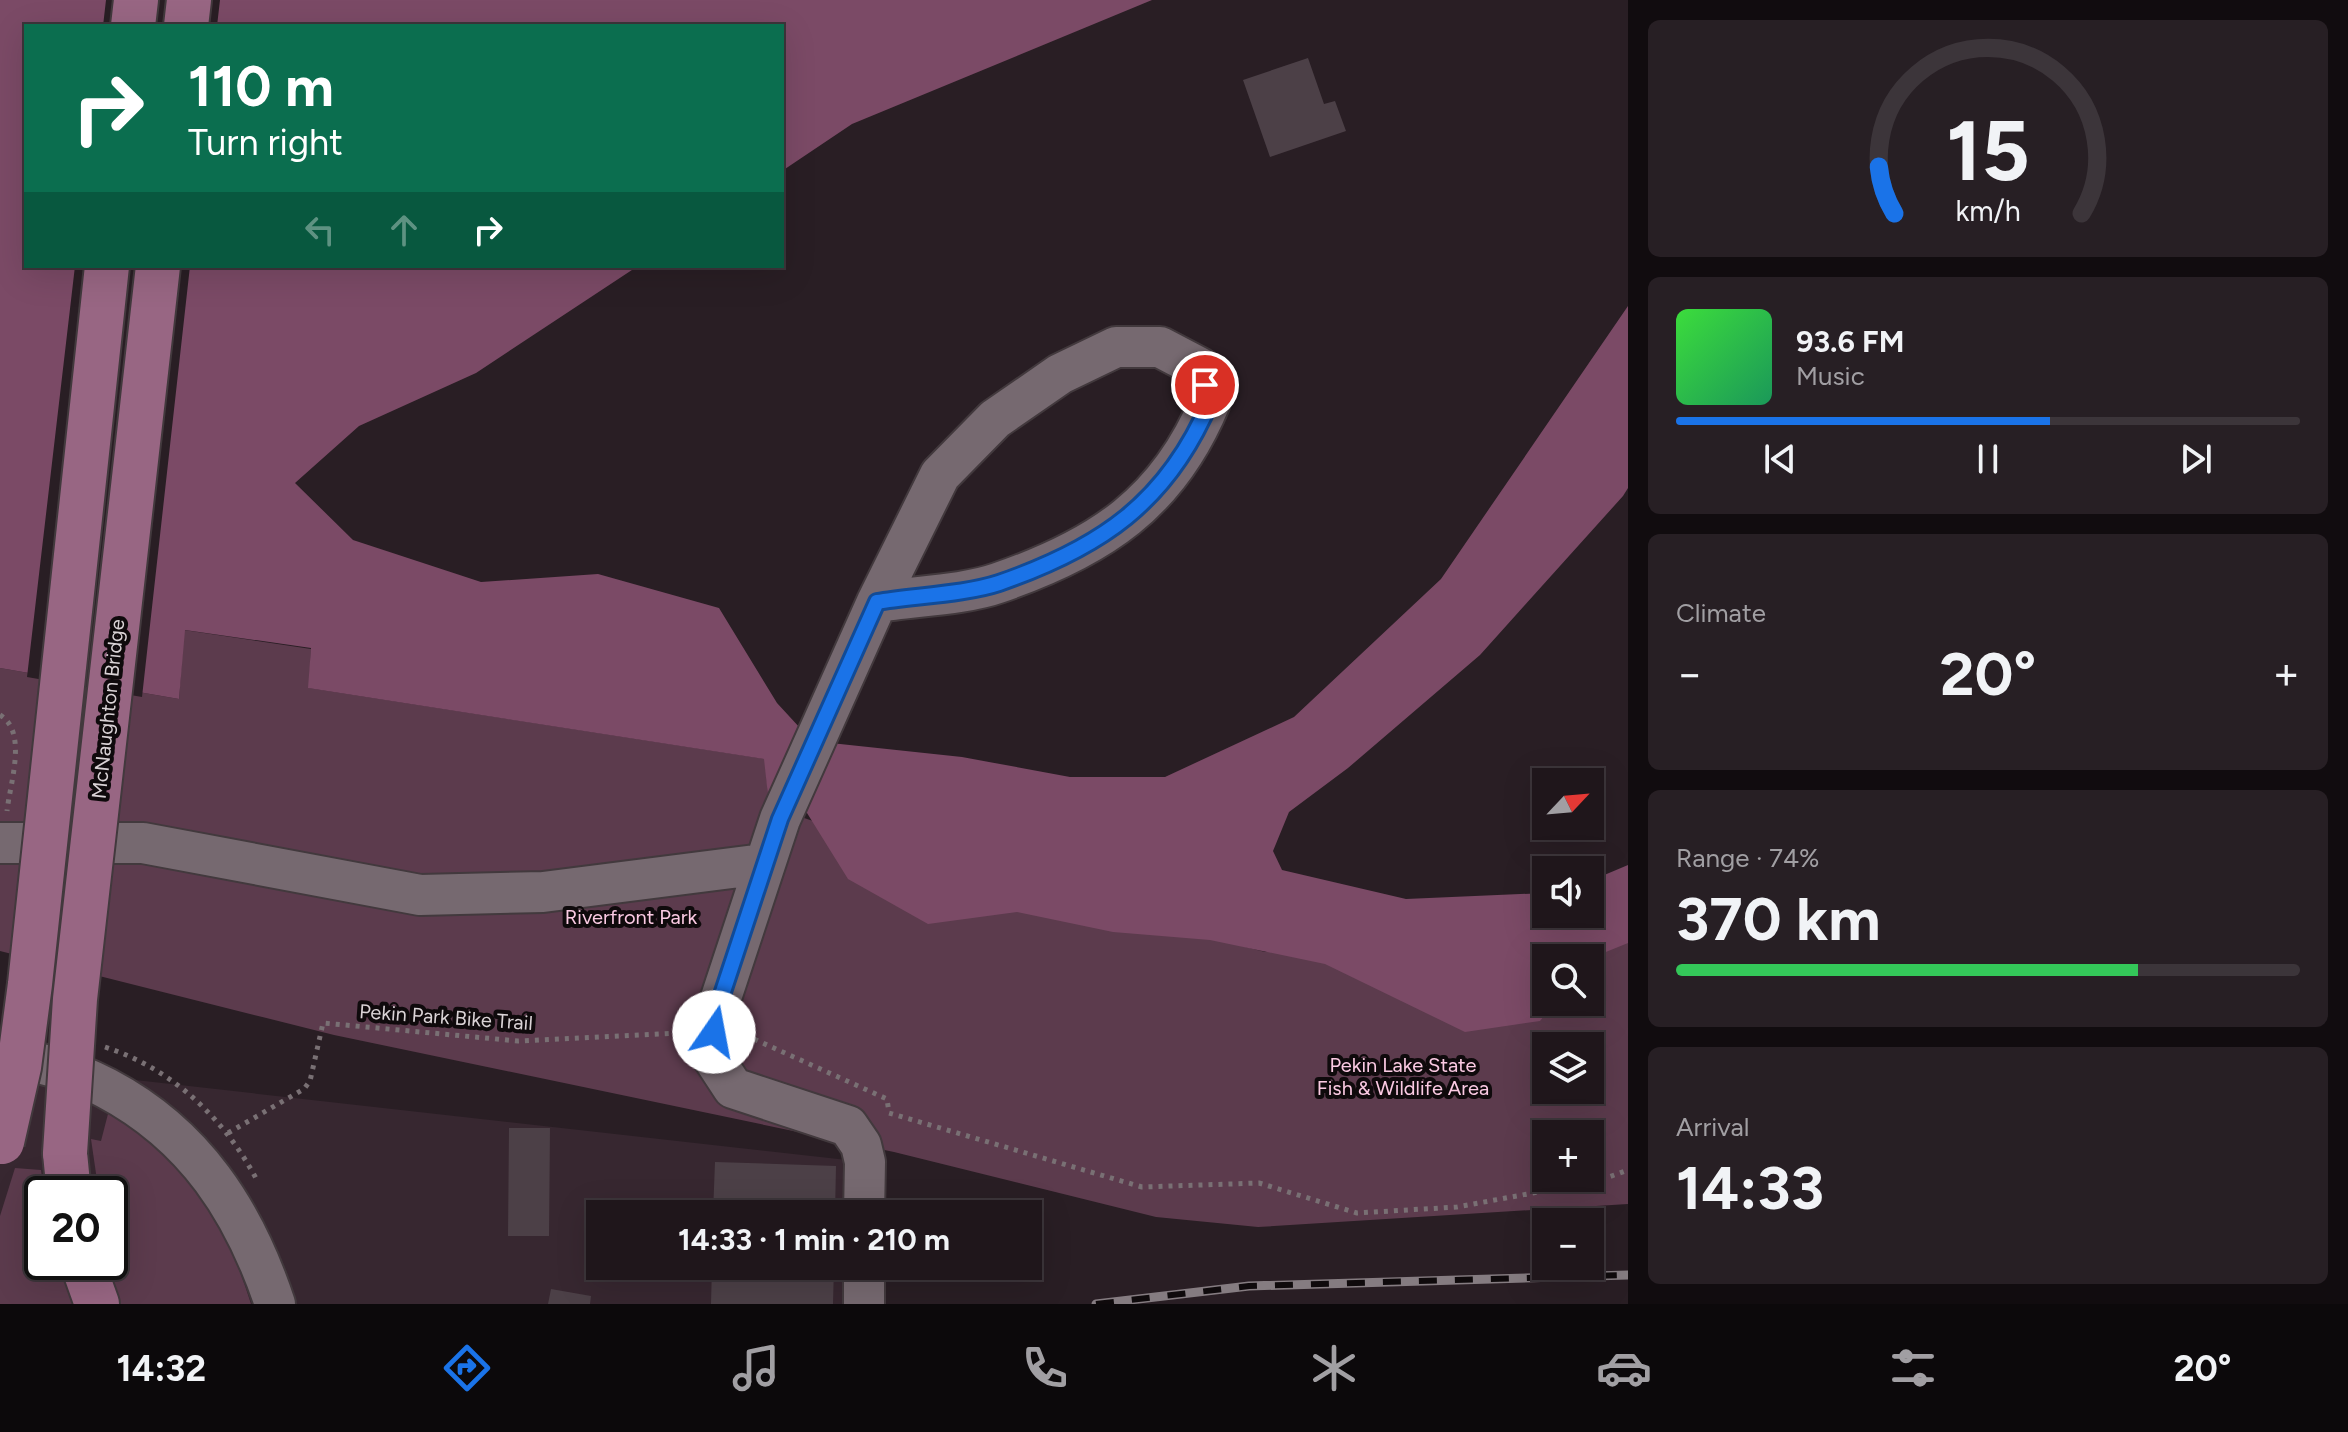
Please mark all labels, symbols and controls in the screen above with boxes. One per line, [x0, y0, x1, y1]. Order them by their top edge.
text: 110 m [188, 53, 334, 120]
icon: right [56, 56, 160, 160]
text: 15 [1946, 101, 2030, 201]
text: Turn right [188, 121, 343, 164]
text: km/h [1955, 195, 2021, 229]
icon: left [298, 208, 342, 252]
icon: ahead [382, 208, 426, 252]
icon: right [466, 208, 510, 252]
text: 93.6 FM [1796, 323, 1904, 360]
pin [1171, 351, 1239, 419]
text: Music [1796, 360, 1865, 392]
icon: arrive [1183, 363, 1227, 407]
icon: previous [1758, 437, 1802, 481]
icon: pause [1966, 437, 2010, 481]
icon: next [2174, 437, 2218, 481]
text: Climate [1676, 597, 1766, 629]
street label: McNaughton Bridge [87, 618, 129, 800]
text: 20° [1940, 638, 2036, 710]
text: − [1676, 647, 1703, 700]
text: + [2273, 647, 2300, 700]
north arrow [1532, 768, 1604, 840]
map controls [1532, 768, 1604, 1280]
text: Range · 74% [1676, 842, 1820, 874]
button: sound [1532, 856, 1604, 928]
text: 370 km [1676, 883, 1880, 955]
park label: Riverfront Park [565, 905, 698, 929]
button: search [1532, 944, 1604, 1016]
position arrow [672, 990, 756, 1074]
street label: Pekin Park Bike Trail [358, 999, 534, 1035]
button: layers [1532, 1032, 1604, 1104]
park label: Pekin Lake State Fish & Wildlife Area [1317, 1053, 1489, 1100]
text: Arrival [1676, 1111, 1749, 1143]
button: + [1532, 1120, 1604, 1192]
text: 14:33 [1676, 1152, 1824, 1224]
speed limit sign: 20 [24, 1176, 128, 1280]
button: − [1532, 1208, 1604, 1280]
text: 14:33 · 1 min · 210 m [678, 1221, 950, 1258]
icon: directions [439, 1340, 495, 1396]
icon: music [728, 1340, 784, 1396]
icon: phone [1017, 1340, 1073, 1396]
icon: climate [1306, 1340, 1362, 1396]
icon: car [1596, 1340, 1652, 1396]
icon: filters [1885, 1340, 1941, 1396]
text: 14:32 [117, 1347, 206, 1390]
text: 20° [2174, 1347, 2231, 1390]

